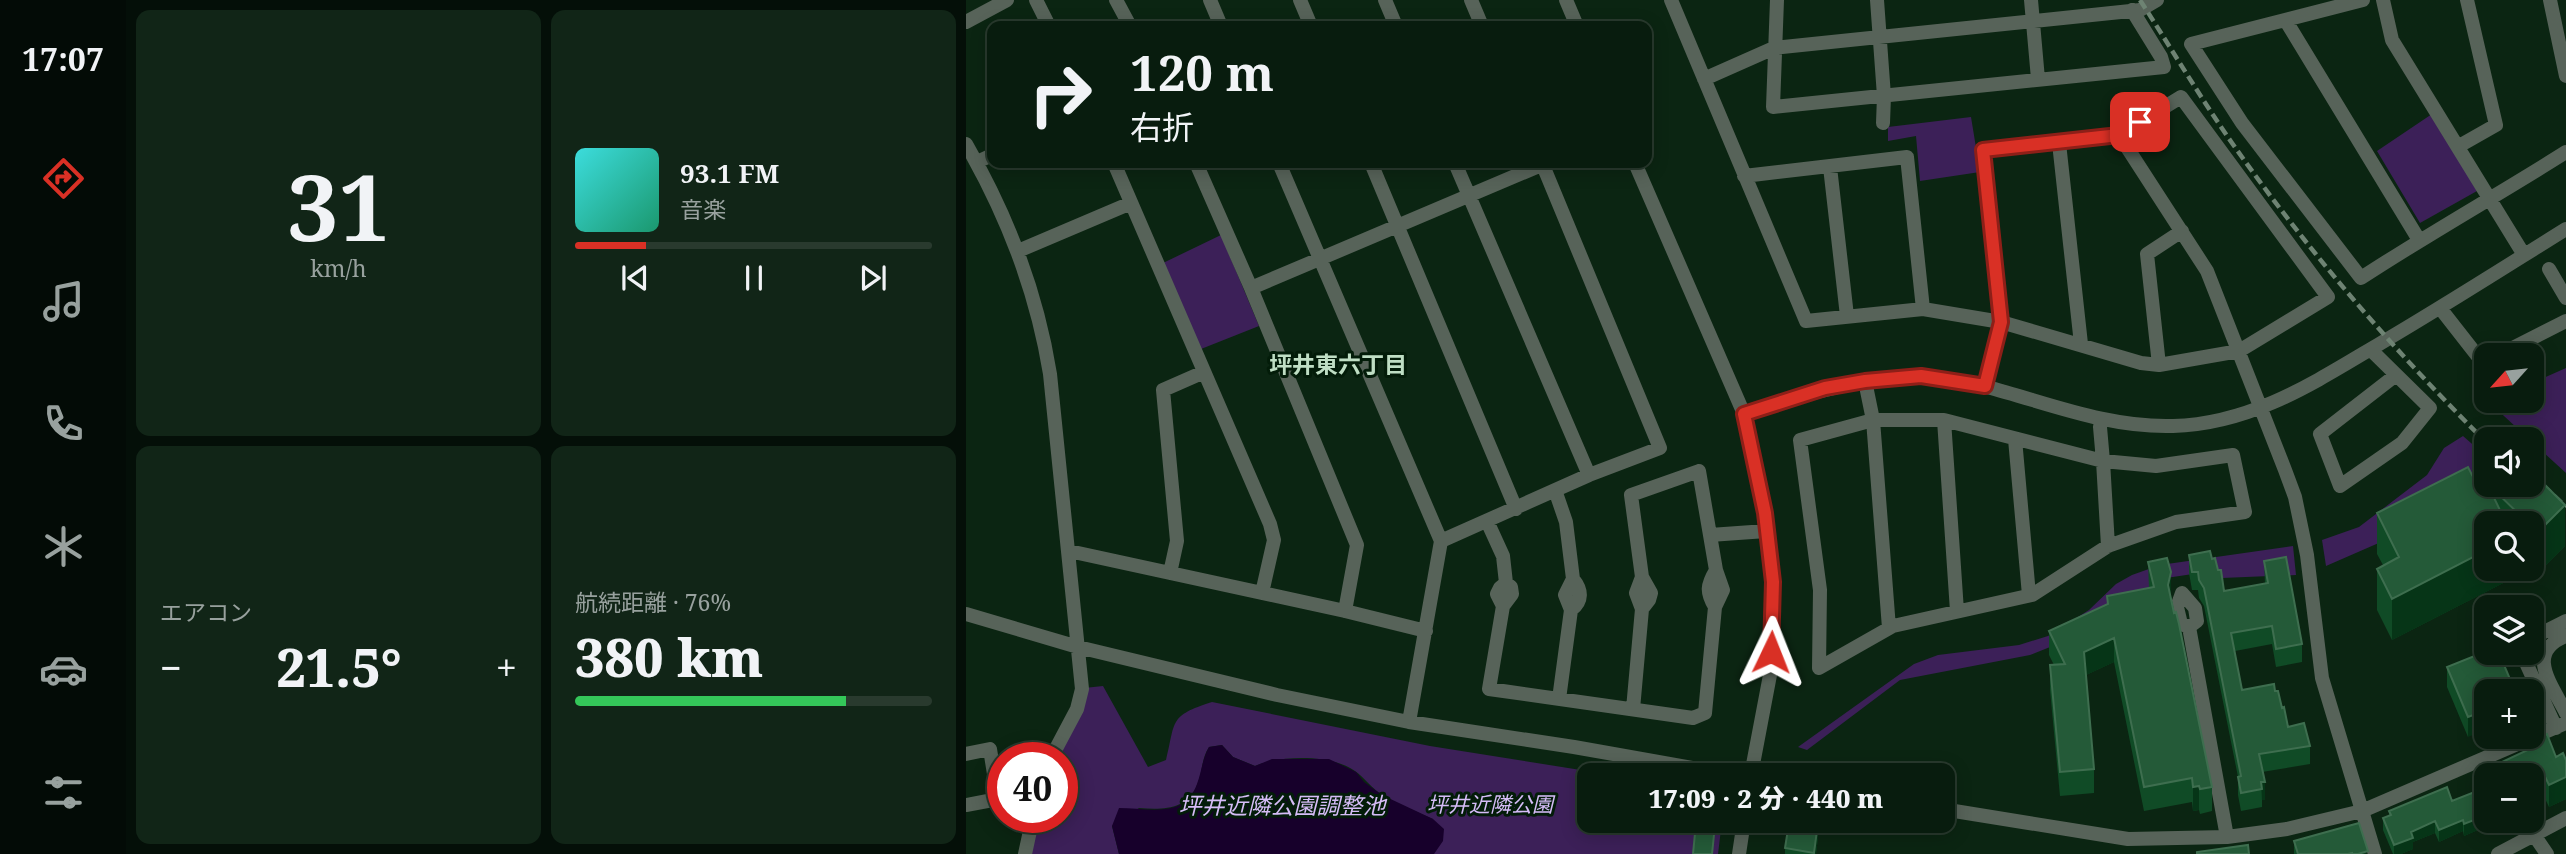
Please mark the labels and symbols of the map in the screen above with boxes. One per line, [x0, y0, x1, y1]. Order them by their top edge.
pin [2110, 92, 2170, 152]
north arrow [2474, 343, 2544, 413]
district label: 坪井東六丁目 [1269, 348, 1407, 380]
position arrow [1734, 615, 1808, 689]
speed limit sign: 40 [987, 742, 1078, 833]
water label: 坪井近隣公園調整池 [1179, 789, 1388, 821]
park label: 坪井近隣公園 [1427, 790, 1556, 818]

